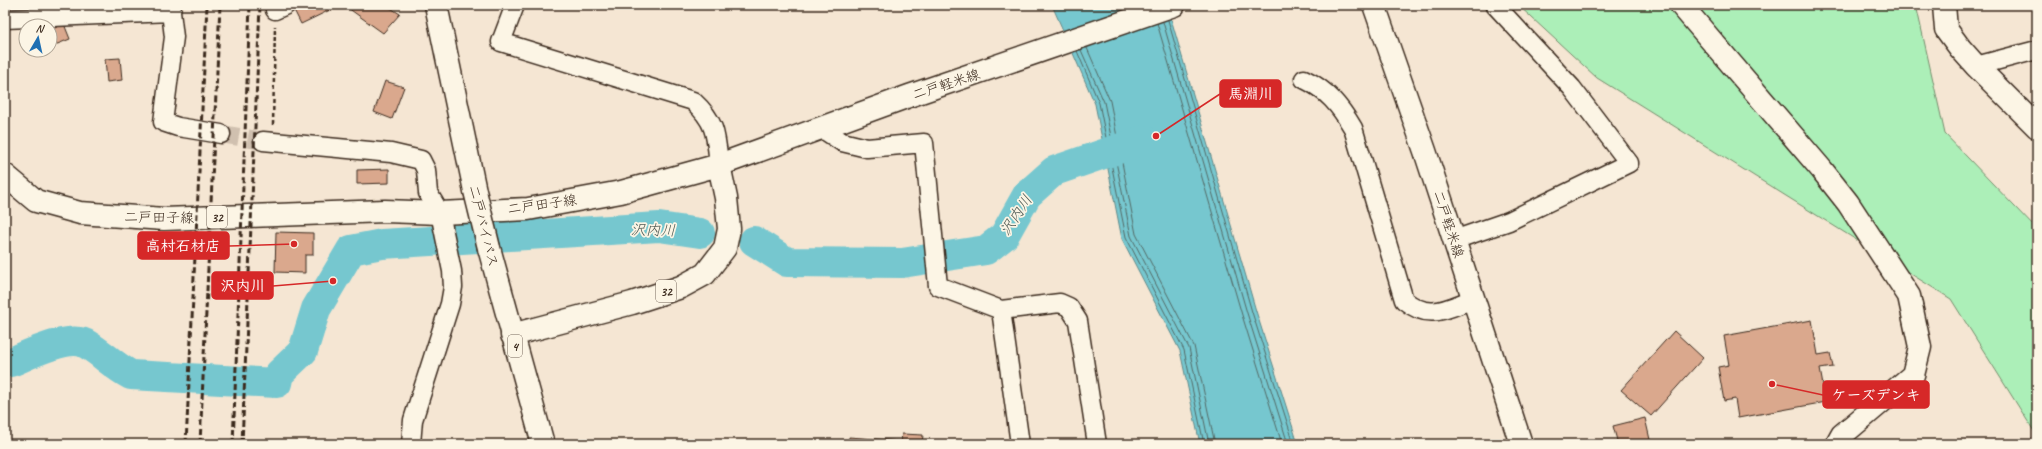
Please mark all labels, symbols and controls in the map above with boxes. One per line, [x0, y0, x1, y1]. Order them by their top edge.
north arrow [18, 18, 58, 58]
text: N [35, 21, 46, 36]
street label: 二戸軽米線 [910, 66, 982, 103]
callout: 馬淵川 [1220, 80, 1281, 107]
text: 馬淵川 [1228, 85, 1274, 104]
street label: 二戸バイパス [465, 183, 502, 269]
street label: 二戸軽米線 [1430, 188, 1467, 260]
street label: 二戸田子線 [506, 191, 578, 218]
water label: 沢内川 [996, 191, 1037, 239]
road number: 32 [207, 206, 227, 228]
street label: 二戸田子線 [124, 208, 194, 227]
water label: 沢内川 [630, 221, 676, 240]
callout: 高村石材店 [138, 232, 229, 259]
text: 高村石材店 [145, 237, 221, 256]
callout: 沢内川 [212, 272, 273, 299]
text: 沢内川 [220, 277, 266, 296]
road number: 32 [656, 280, 676, 302]
road number: 4 [508, 335, 522, 357]
callout: ケーズデンキ [1823, 381, 1929, 408]
text: ケーズデンキ [1832, 386, 1920, 405]

